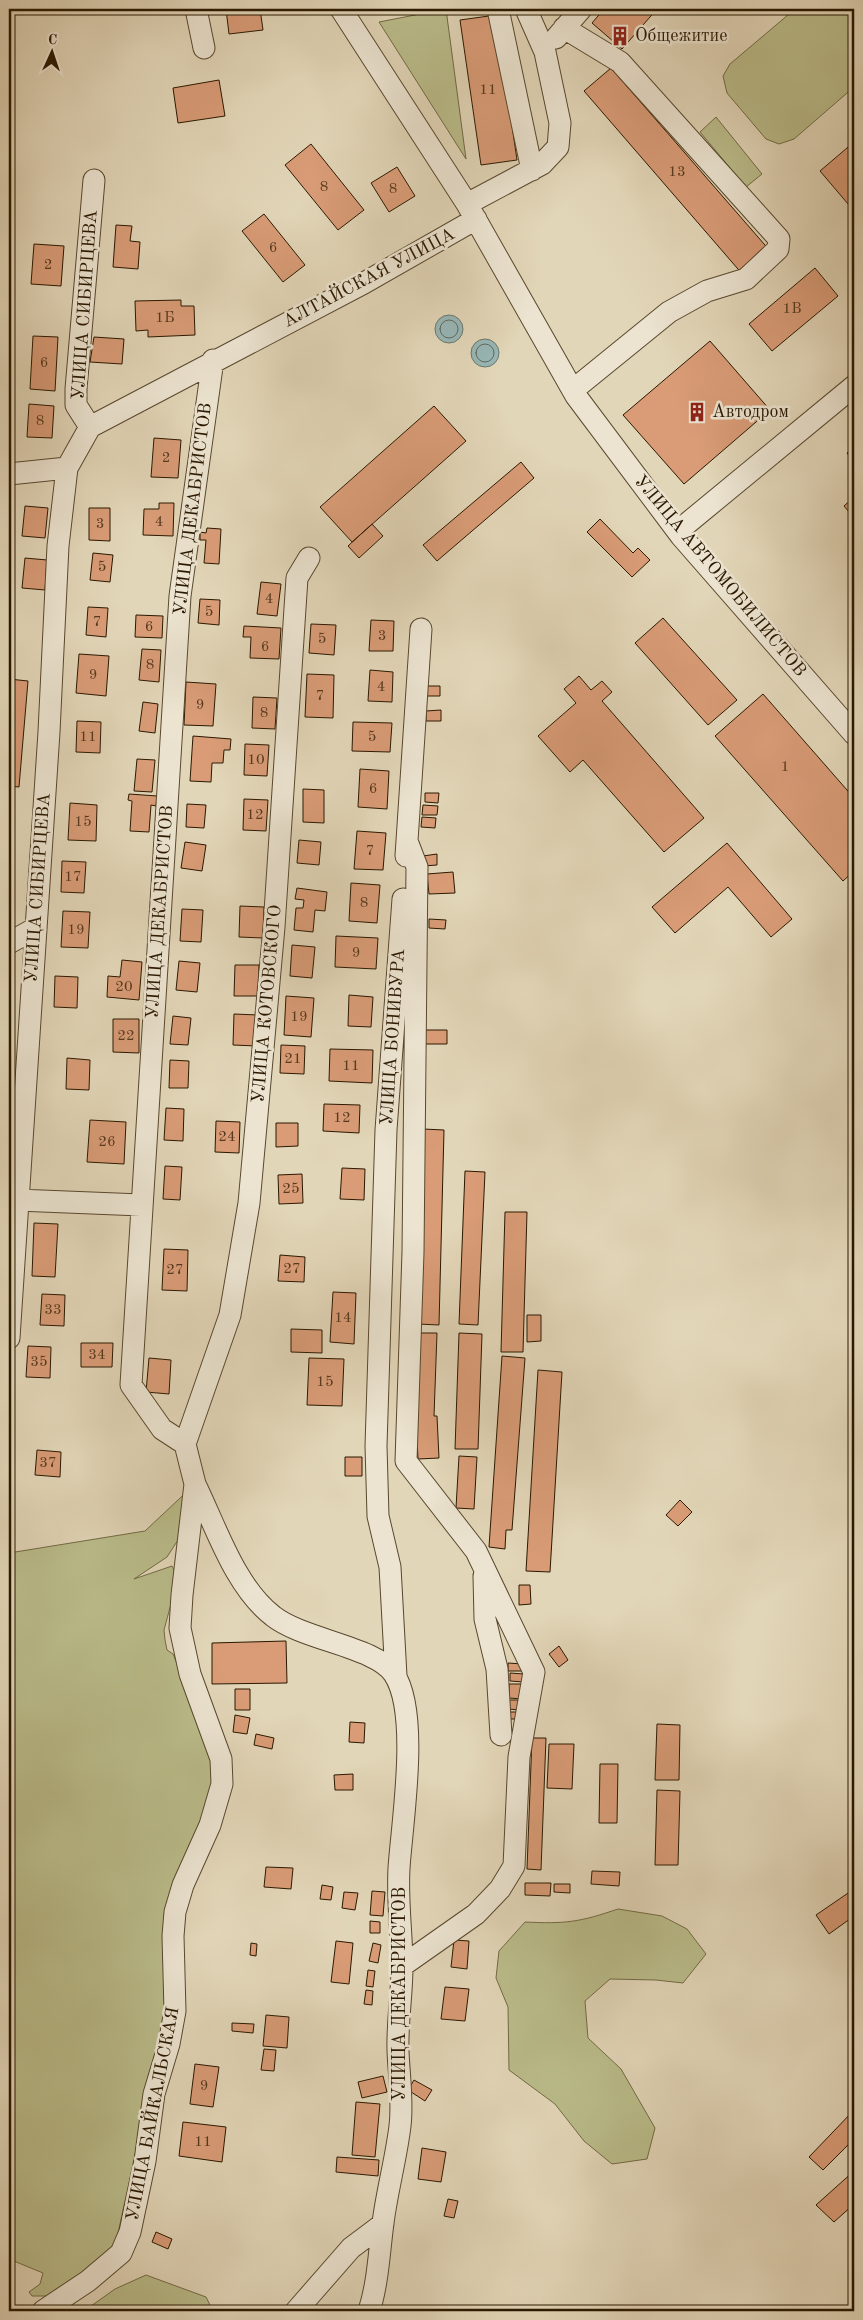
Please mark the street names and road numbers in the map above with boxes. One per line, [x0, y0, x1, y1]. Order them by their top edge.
street label: УЛИЦА СИБИРЦЕВА [69, 209, 101, 401]
street label: АЛТАЙСКАЯ УЛИЦА [278, 221, 458, 331]
street label: УЛИЦА ДЕКАБРИСТОВ [171, 402, 215, 616]
street label: УЛИЦА АВТОМОБИЛИСТОВ [631, 472, 809, 680]
street label: УЛИЦА СИБИРЦЕВА [22, 792, 54, 984]
street label: УЛИЦА ДЕКАБРИСТОВ [144, 805, 176, 1019]
street label: УЛИЦА КОТОВСКОГО [249, 904, 285, 1104]
street label: УЛИЦА БОНИВУРА [378, 948, 408, 1126]
street label: УЛИЦА ДЕКАБРИСТОВ [391, 1887, 409, 2101]
street label: УЛИЦА БАЙКАЛЬСКАЯ [119, 2005, 183, 2223]

